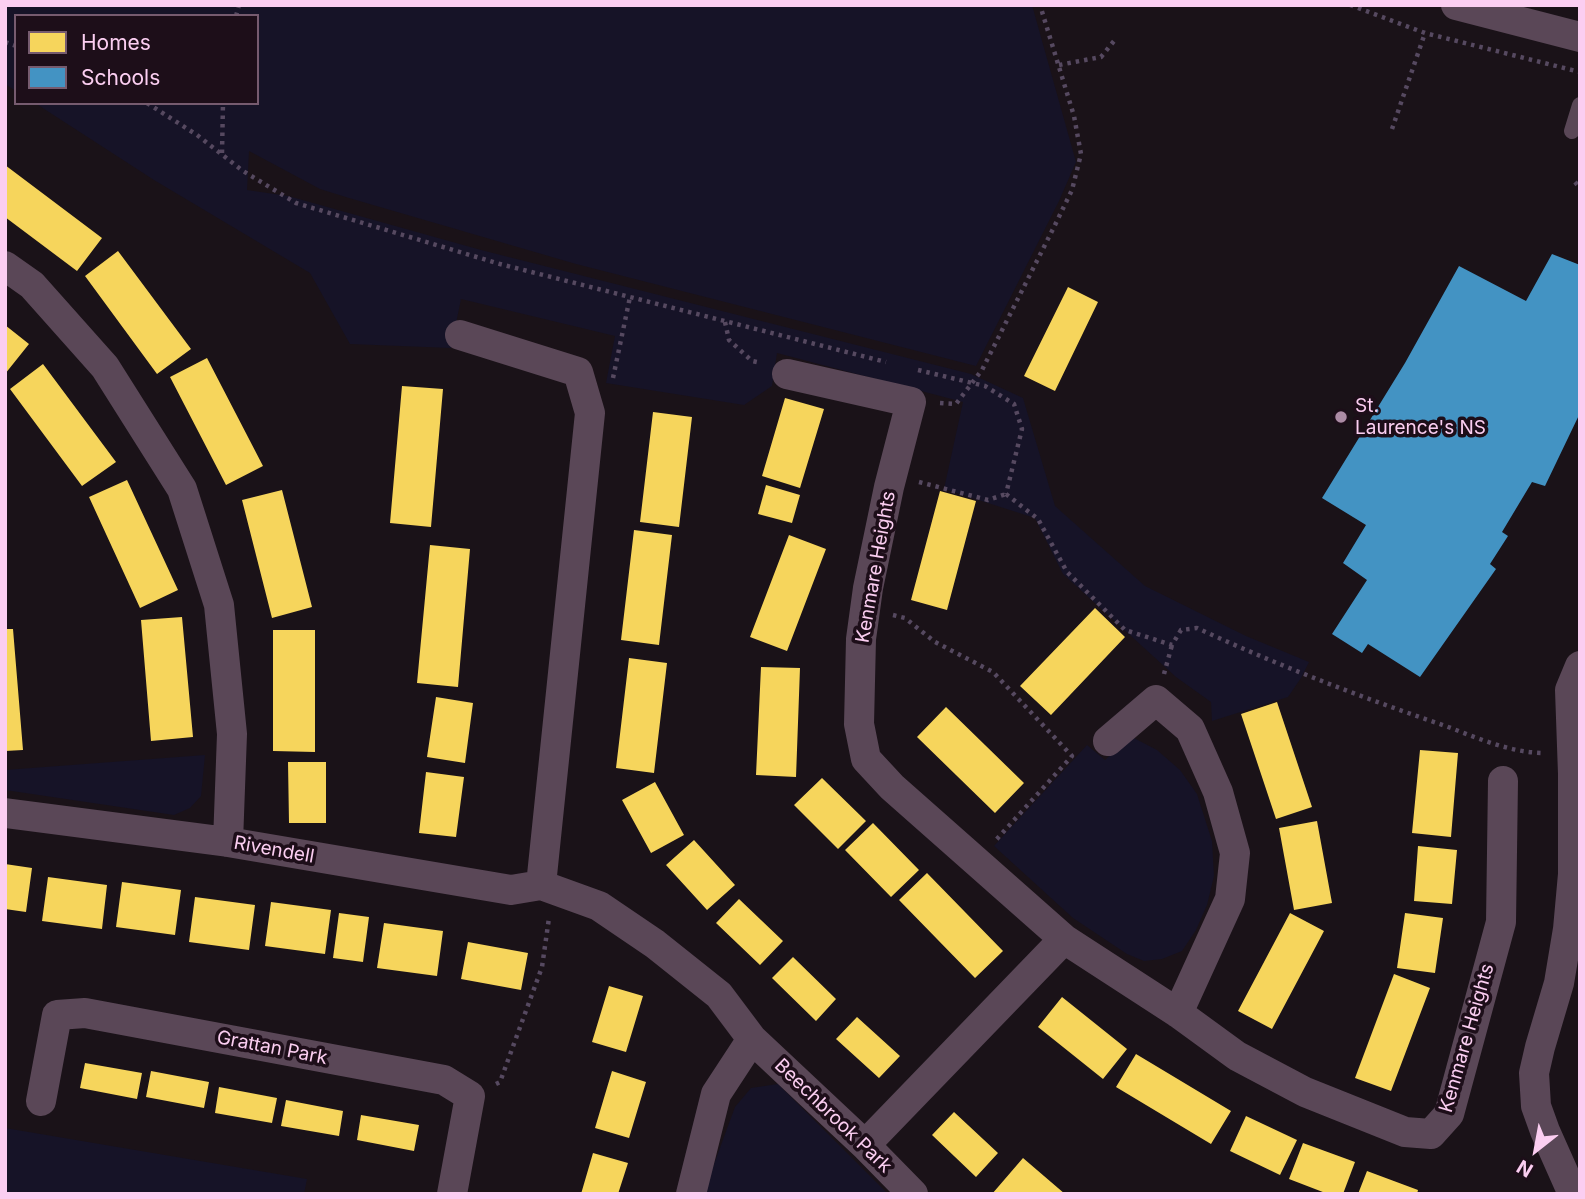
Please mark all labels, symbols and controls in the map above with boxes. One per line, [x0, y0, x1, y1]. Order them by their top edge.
legend [14, 14, 259, 105]
text: Homes [81, 30, 151, 55]
text: Schools [81, 65, 160, 90]
place label: St. Laurence's NS [1355, 395, 1486, 439]
marker: St. Laurence's NS [1333, 409, 1349, 425]
street label: Kenmare Heights [851, 489, 901, 645]
street label: Rivendell [232, 832, 316, 868]
street label: Kenmare Heights [1435, 961, 1499, 1115]
street label: Grattan Park [215, 1026, 329, 1070]
street label: Beechbrook Park [770, 1054, 896, 1178]
north arrow [1501, 1115, 1571, 1185]
text: N [1513, 1155, 1537, 1182]

